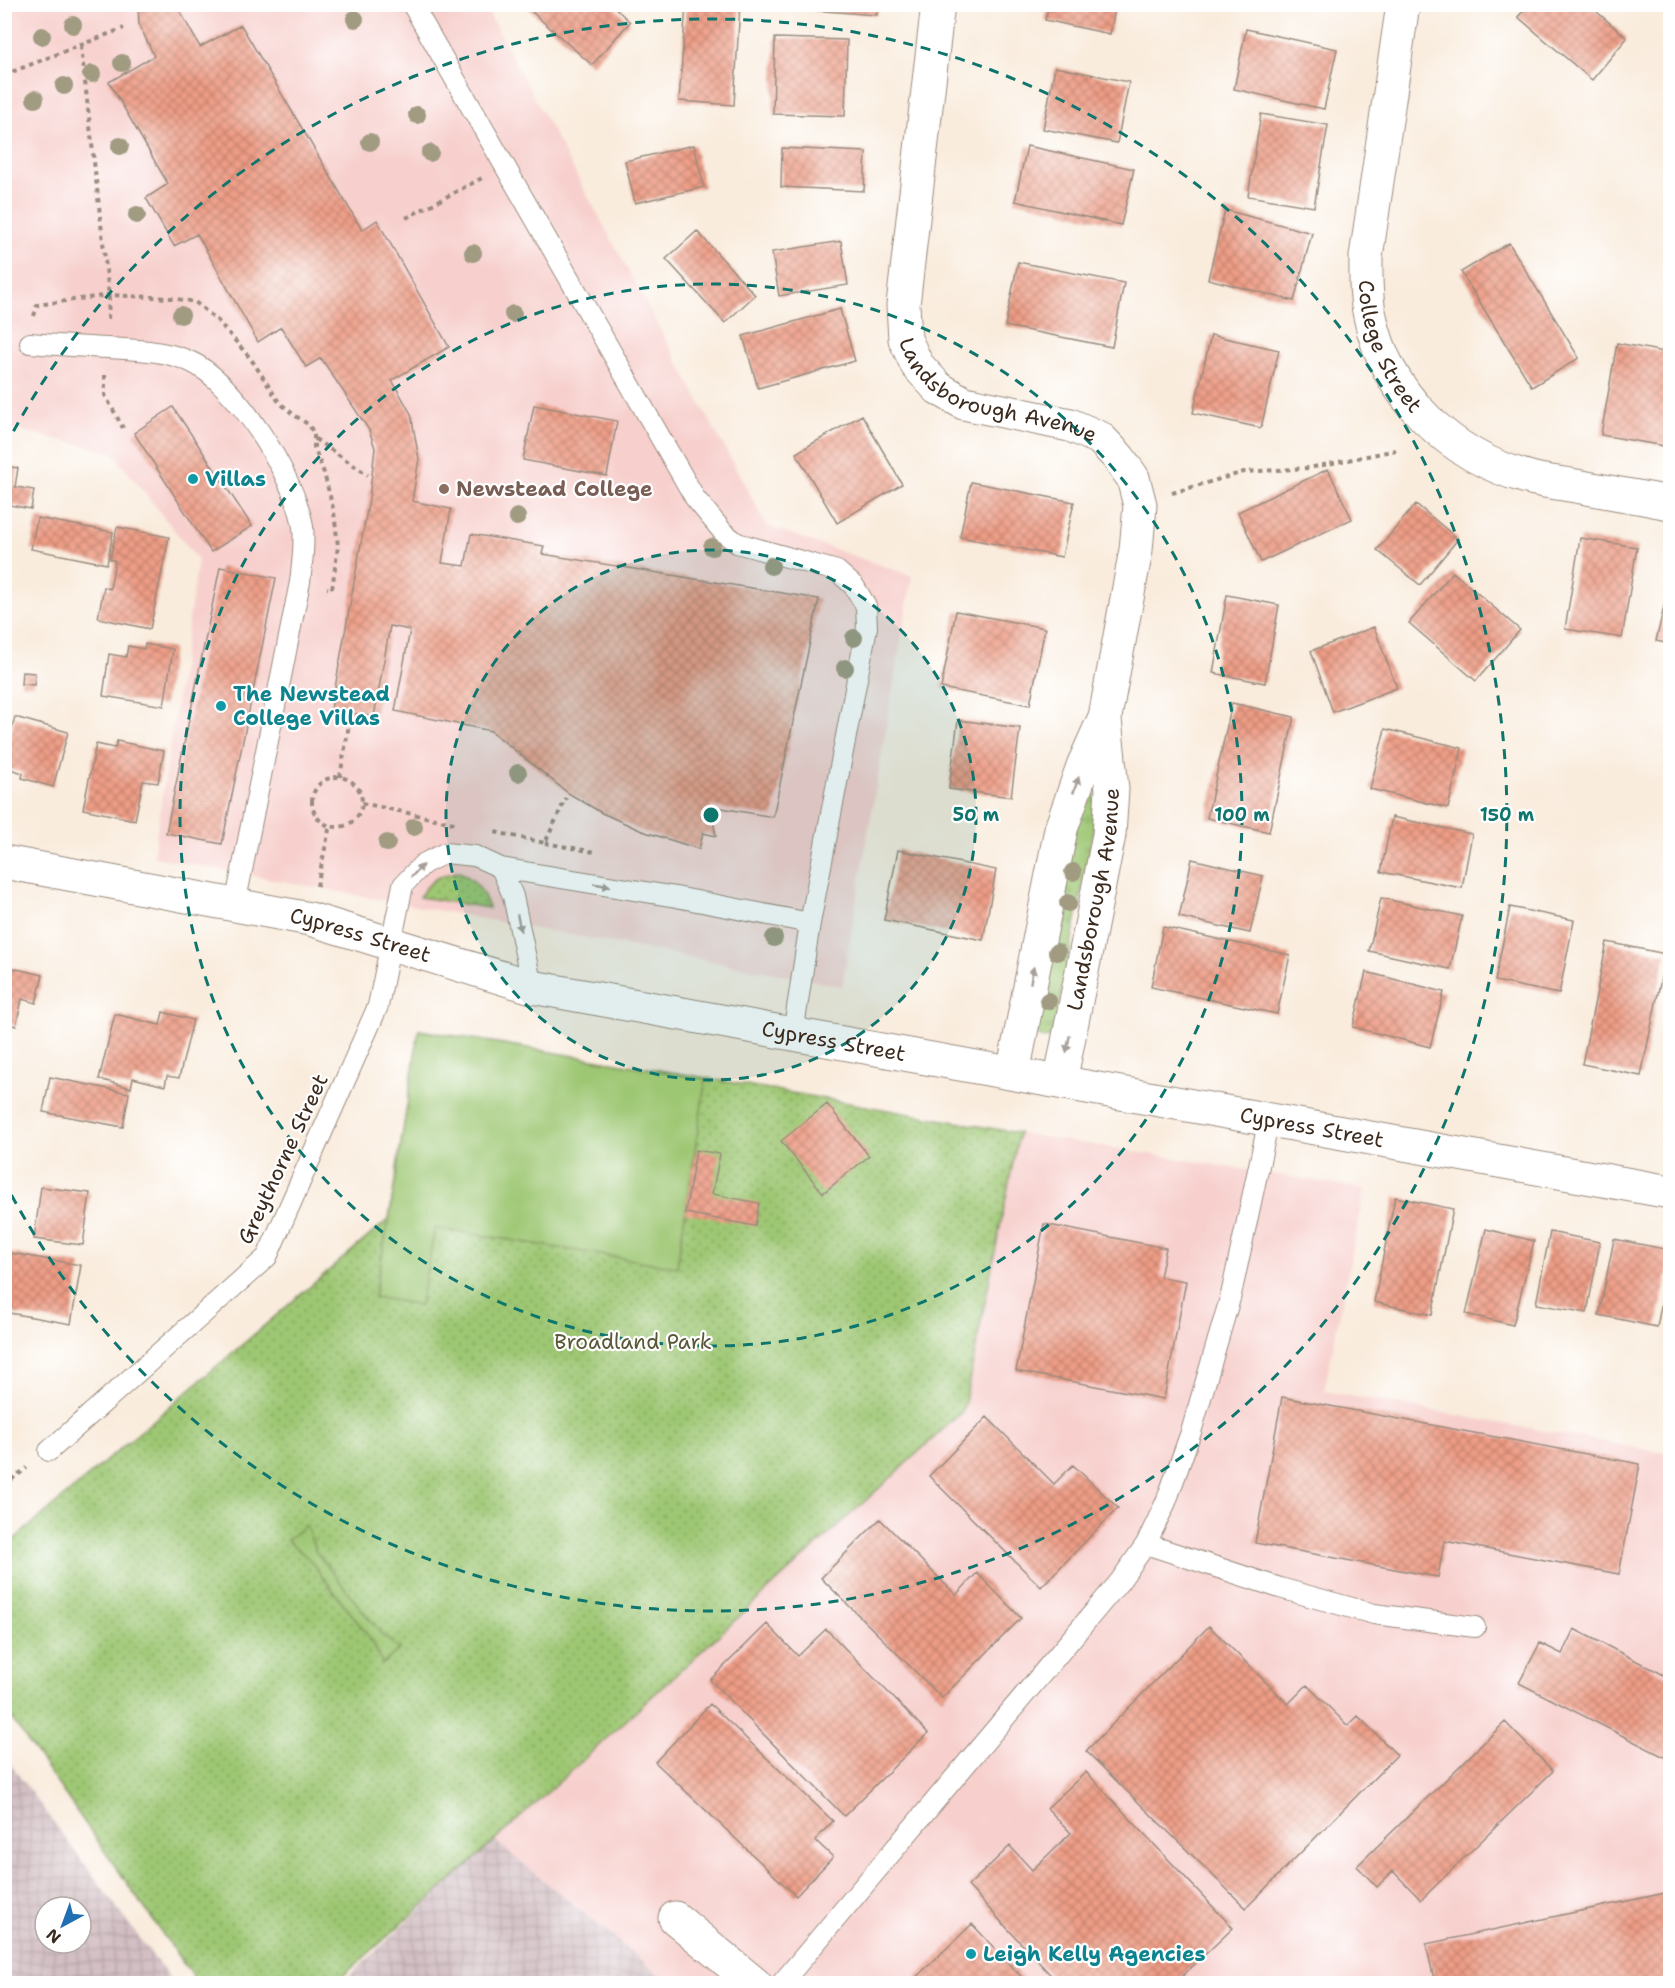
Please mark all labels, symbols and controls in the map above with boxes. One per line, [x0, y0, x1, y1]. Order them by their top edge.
street label: College Street [1352, 279, 1428, 419]
street label: Landsborough Avenue [892, 333, 1101, 449]
place label: Villas [205, 465, 266, 493]
marker: Villas [186, 472, 200, 486]
place label: Newstead College [456, 475, 653, 503]
marker: Newstead College [437, 482, 451, 496]
place label: The Newstead College Villas [233, 680, 390, 732]
marker: The Newstead College Villas [214, 699, 228, 713]
one-way arrow [1072, 776, 1082, 794]
street label: Landsborough Avenue [1060, 787, 1126, 1013]
text: 50 m [953, 803, 1000, 827]
text: 100 m [1214, 803, 1270, 827]
text: 150 m [1480, 803, 1535, 827]
centre of rings [701, 805, 721, 825]
one-way arrow [409, 864, 423, 878]
one-way arrow [593, 881, 612, 890]
street label: Cypress Street [288, 902, 434, 969]
one-way arrow [514, 914, 524, 933]
one-way arrow [1028, 965, 1037, 984]
street label: Cypress Street [760, 1015, 908, 1068]
one-way arrow [1063, 1035, 1072, 1054]
street label: Greythorne Street [231, 1069, 335, 1249]
street label: Cypress Street [1238, 1101, 1386, 1154]
park label: Broadland Park [554, 1328, 712, 1356]
north arrow [33, 1895, 93, 1955]
text: N [42, 1924, 65, 1948]
place label: Leigh Kelly Agencies [983, 1940, 1206, 1968]
marker: Leigh Kelly Agencies [964, 1947, 978, 1961]

